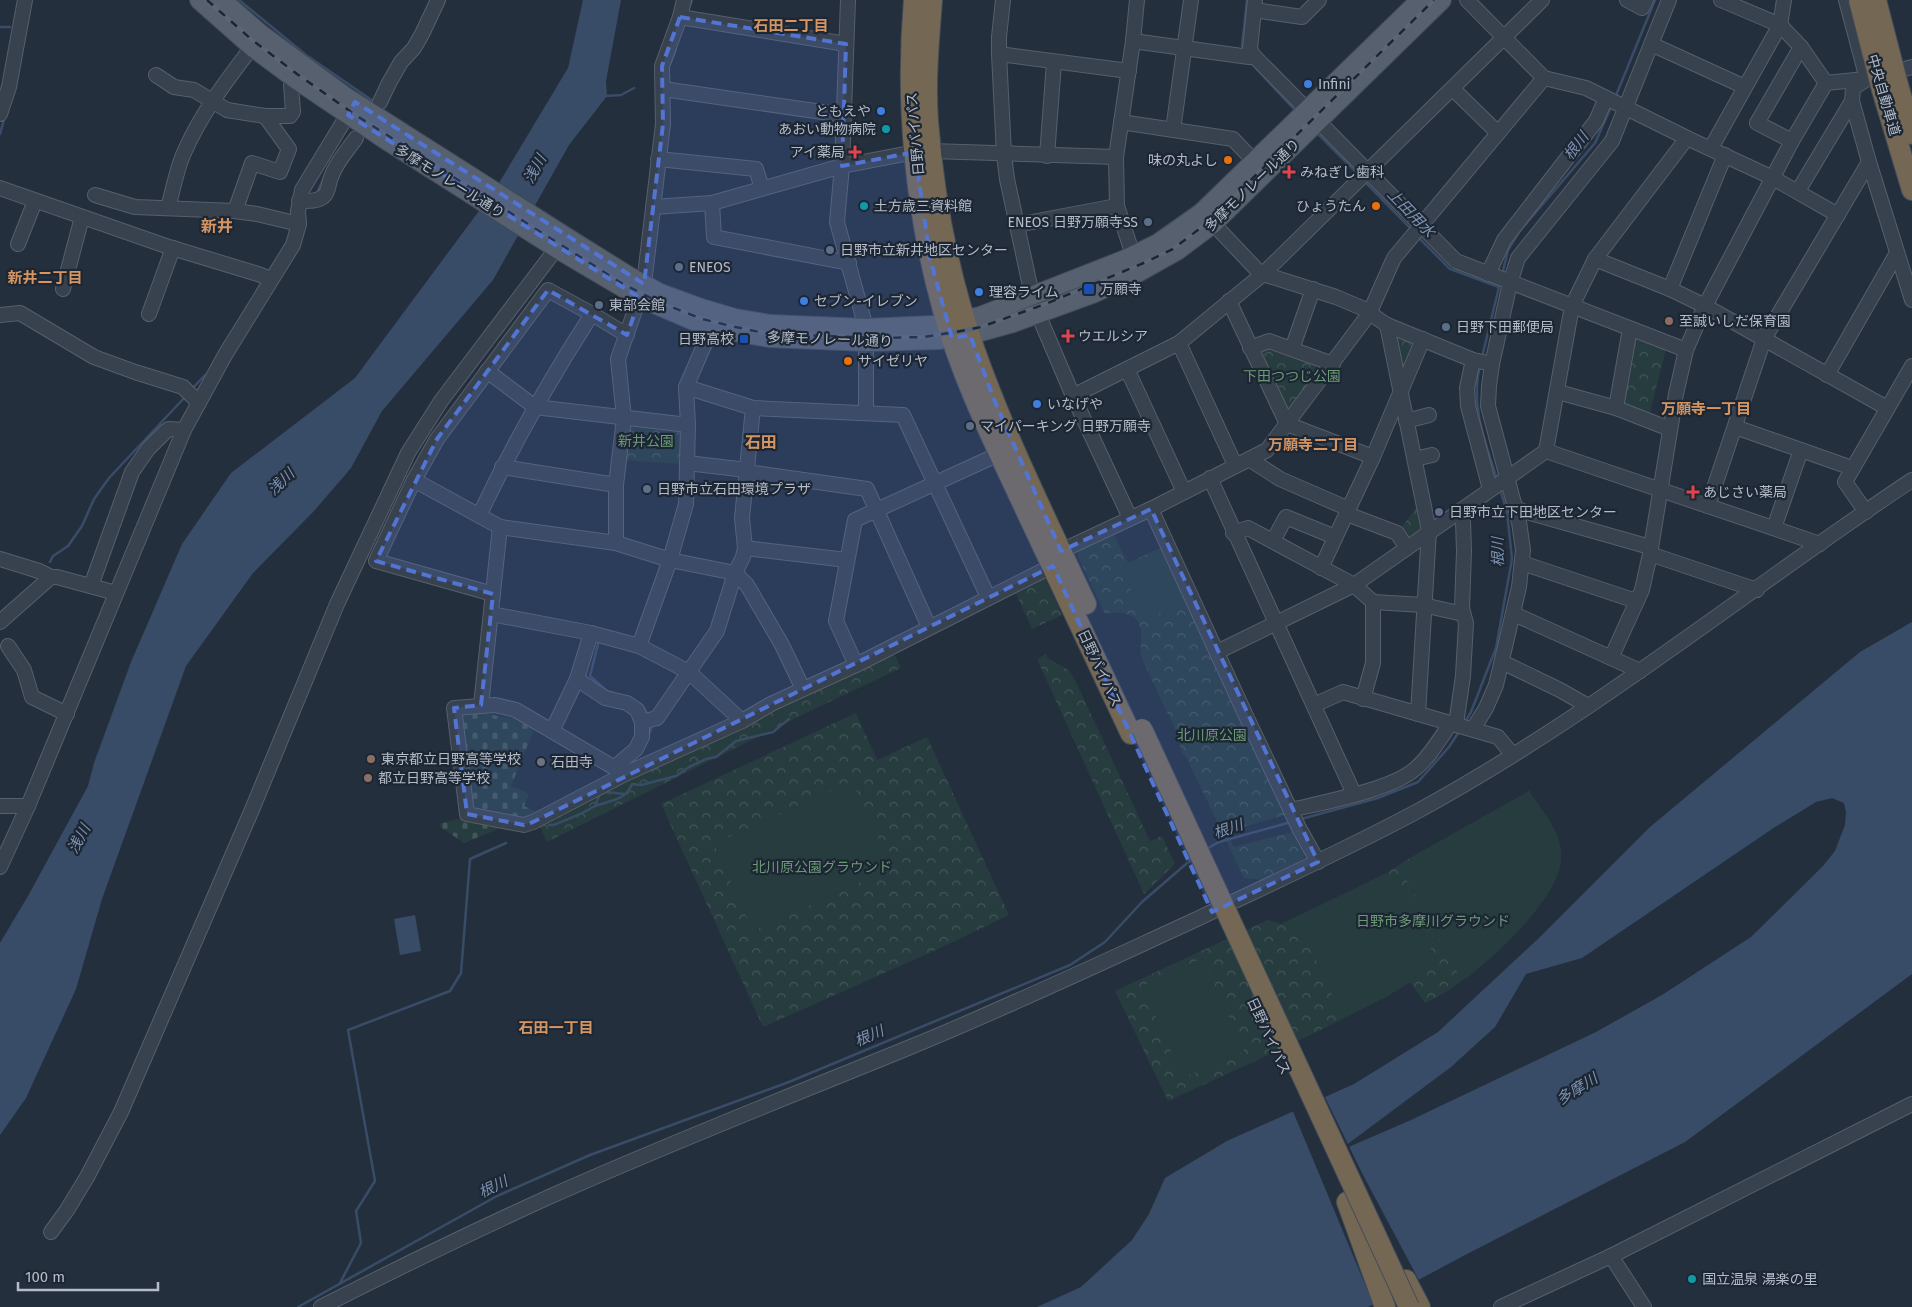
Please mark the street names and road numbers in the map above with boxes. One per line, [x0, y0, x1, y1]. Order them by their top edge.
street label: 中央自動車道 [1864, 52, 1903, 138]
street label: 日野バイパス [903, 92, 928, 176]
street label: 多摩モノレール通り [1201, 135, 1304, 235]
street label: 多摩モノレール通り [392, 141, 508, 222]
street label: 多摩モノレール通り [767, 329, 893, 350]
street label: 日野バイパス [1074, 627, 1125, 710]
street label: 日野バイパス [1243, 995, 1294, 1078]

